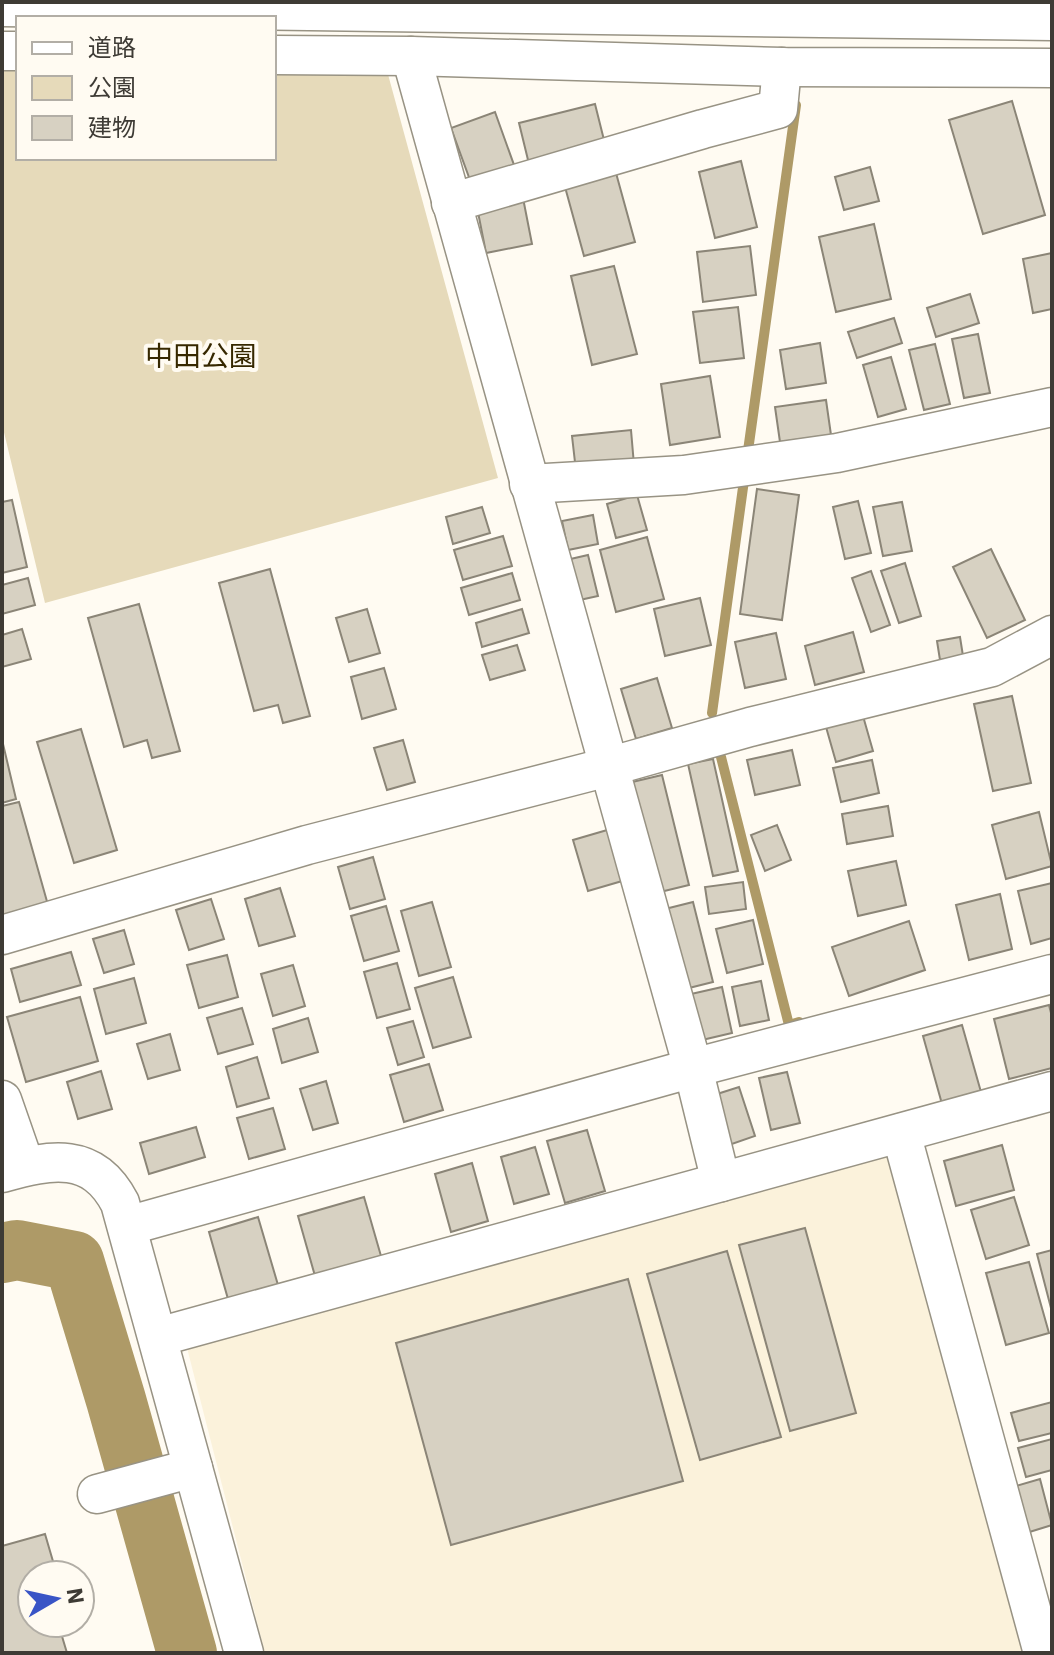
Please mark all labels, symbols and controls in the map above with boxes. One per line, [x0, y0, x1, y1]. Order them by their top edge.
legend [16, 16, 276, 160]
text: 道路 [88, 31, 136, 63]
text: 公園 [88, 71, 136, 103]
text: 建物 [88, 111, 136, 143]
park label: 中田公園 [145, 337, 257, 374]
north arrow [16, 1559, 96, 1639]
text: N [61, 1586, 92, 1606]

